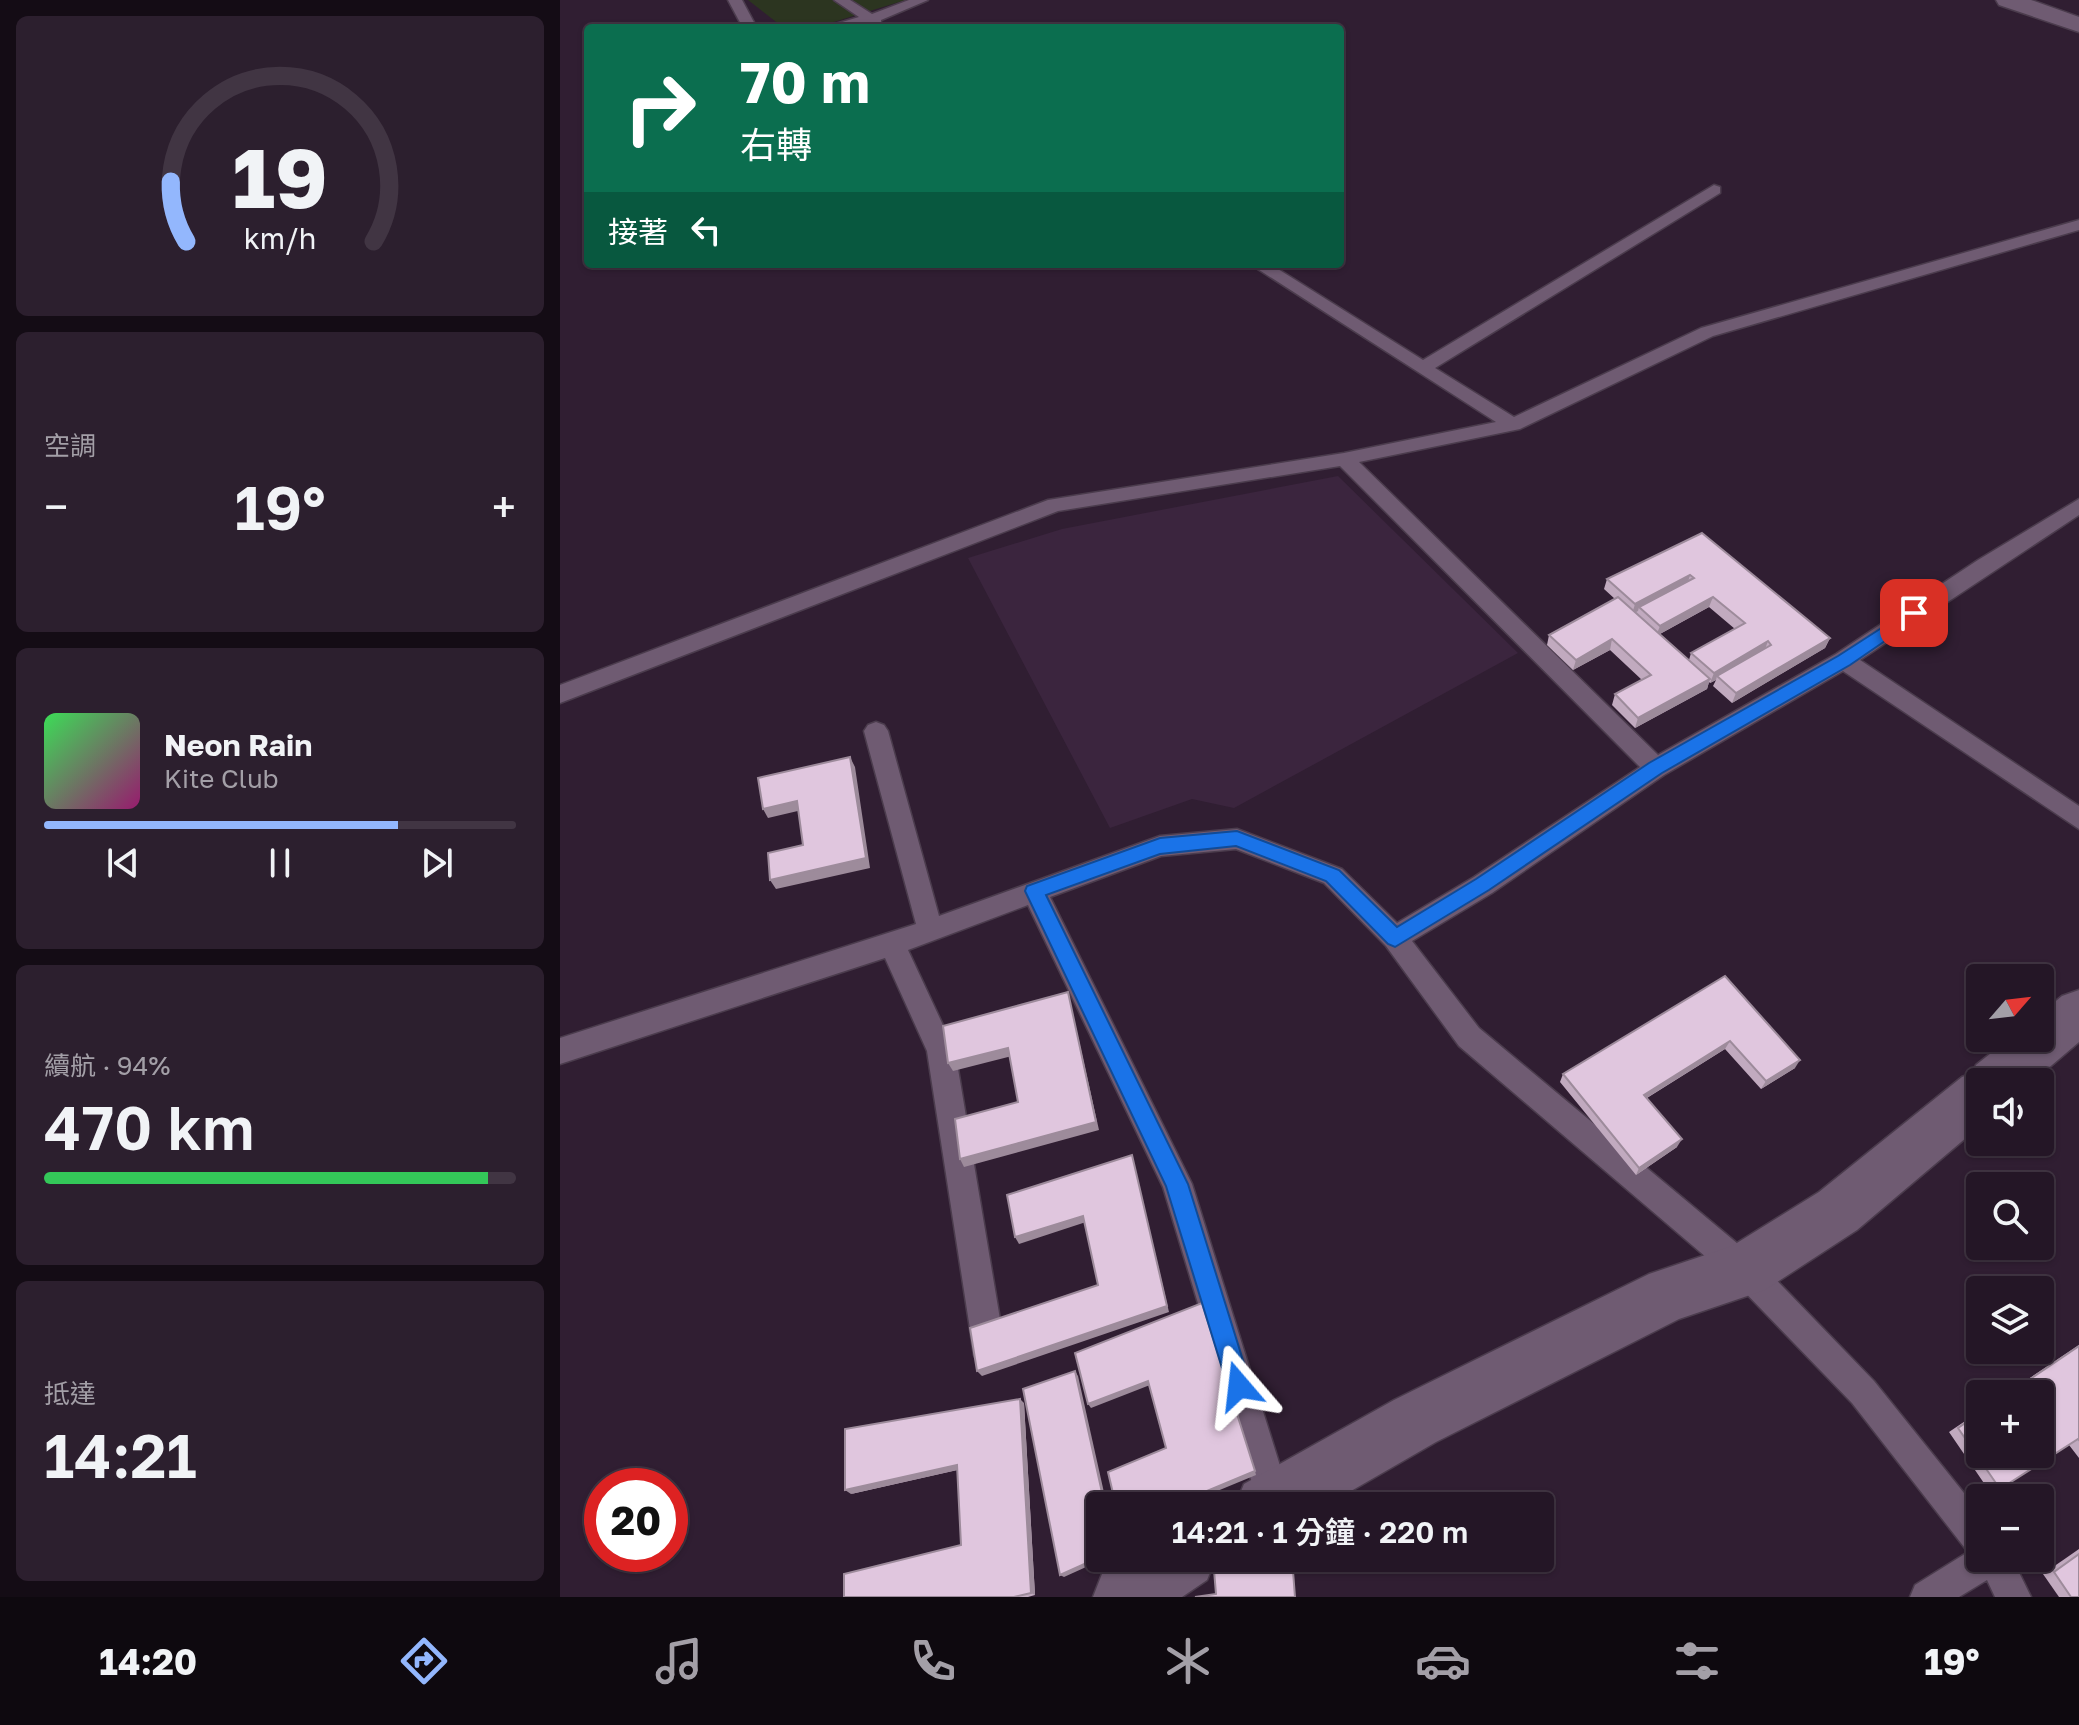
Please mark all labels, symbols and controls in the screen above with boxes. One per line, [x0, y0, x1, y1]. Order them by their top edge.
text: 70 m [740, 48, 870, 115]
icon: right [608, 56, 712, 160]
text: 右轉 [740, 123, 812, 166]
text: 19 [232, 126, 328, 226]
icon: left [684, 208, 728, 252]
text: 接著 [608, 214, 668, 250]
text: km/h [244, 221, 316, 255]
text: 空調 [44, 430, 96, 461]
text: 19° [234, 471, 326, 543]
text: − [44, 480, 68, 533]
text: + [492, 480, 516, 533]
pin [1880, 579, 1948, 647]
icon: arrive [1892, 591, 1936, 635]
text: Neon Rain [164, 727, 312, 763]
text: Kite Club [164, 763, 279, 794]
icon: previous [101, 841, 145, 885]
icon: pause [258, 841, 302, 885]
icon: next [415, 841, 459, 885]
north arrow [1966, 964, 2054, 1052]
map controls [1966, 964, 2054, 1572]
text: 續航 · 94% [44, 1050, 170, 1081]
button: sound [1966, 1068, 2054, 1156]
text: 470 km [44, 1091, 254, 1163]
button: search [1966, 1172, 2054, 1260]
button: layers [1966, 1276, 2054, 1364]
position arrow [1197, 1344, 1281, 1428]
text: 抵達 [44, 1378, 96, 1409]
button: + [1966, 1380, 2054, 1468]
text: 14:21 [44, 1419, 197, 1491]
speed limit sign: 20 [584, 1468, 688, 1572]
button: − [1966, 1484, 2054, 1572]
text: 14:21 · 1 分鐘 · 220 m [1172, 1514, 1468, 1550]
icon: directions [396, 1633, 452, 1689]
icon: music [651, 1633, 707, 1689]
icon: phone [905, 1633, 961, 1689]
icon: climate [1160, 1633, 1216, 1689]
icon: car [1415, 1633, 1471, 1689]
icon: filters [1669, 1633, 1725, 1689]
text: 14:20 [99, 1640, 197, 1683]
text: 19° [1924, 1640, 1980, 1683]

